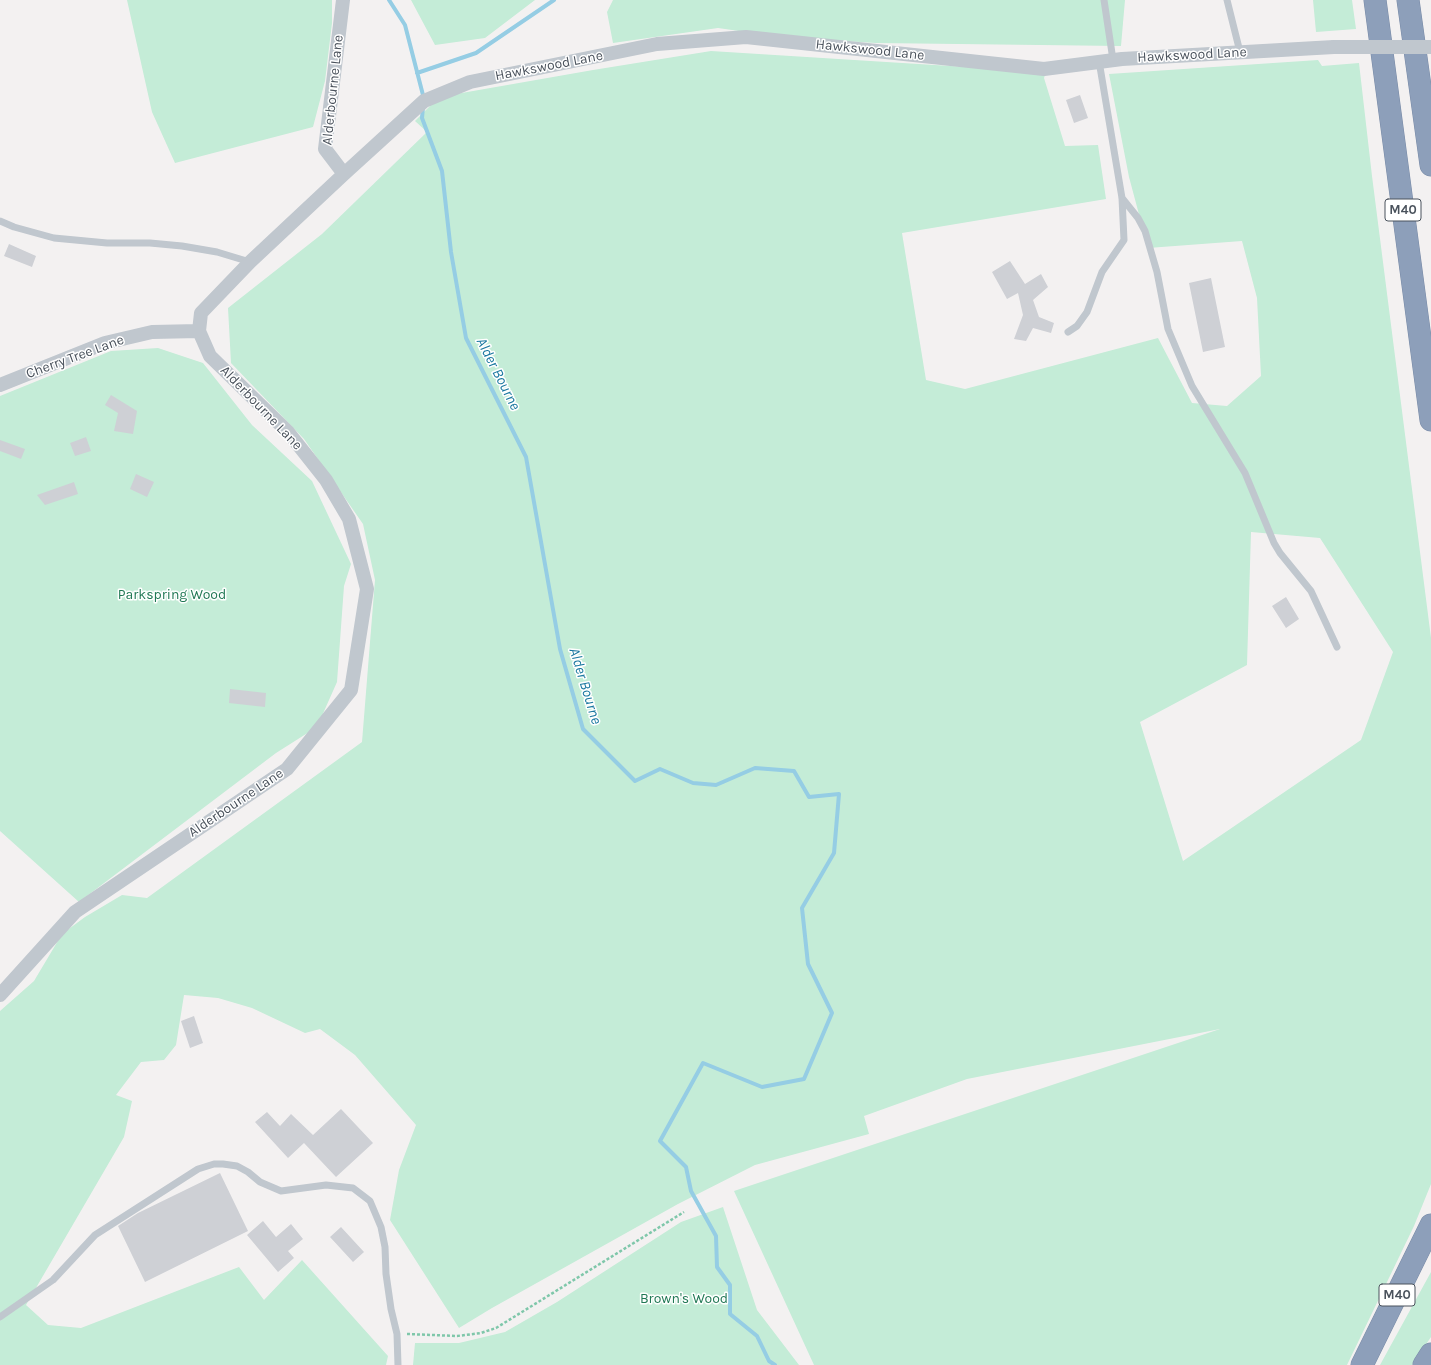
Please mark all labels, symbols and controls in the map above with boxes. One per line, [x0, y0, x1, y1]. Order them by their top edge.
street label: Alderbourne Lane [319, 34, 347, 146]
street label: Hawkswood Lane [815, 36, 925, 64]
street label: Hawkswood Lane [1137, 44, 1247, 66]
street label: Hawkswood Lane [494, 47, 604, 85]
road number: M40 [1385, 199, 1421, 221]
street label: Cherry Tree Lane [24, 332, 126, 382]
water label: Alder Bourne [472, 335, 524, 413]
street label: Alderbourne Lane [216, 362, 306, 454]
park label: Parkspring Wood [118, 587, 226, 603]
water label: Alder Bourne [565, 646, 605, 726]
street label: Alderbourne Lane [185, 765, 287, 841]
road number: M40 [1379, 1284, 1415, 1306]
park label: Brown's Wood [640, 1291, 728, 1307]

